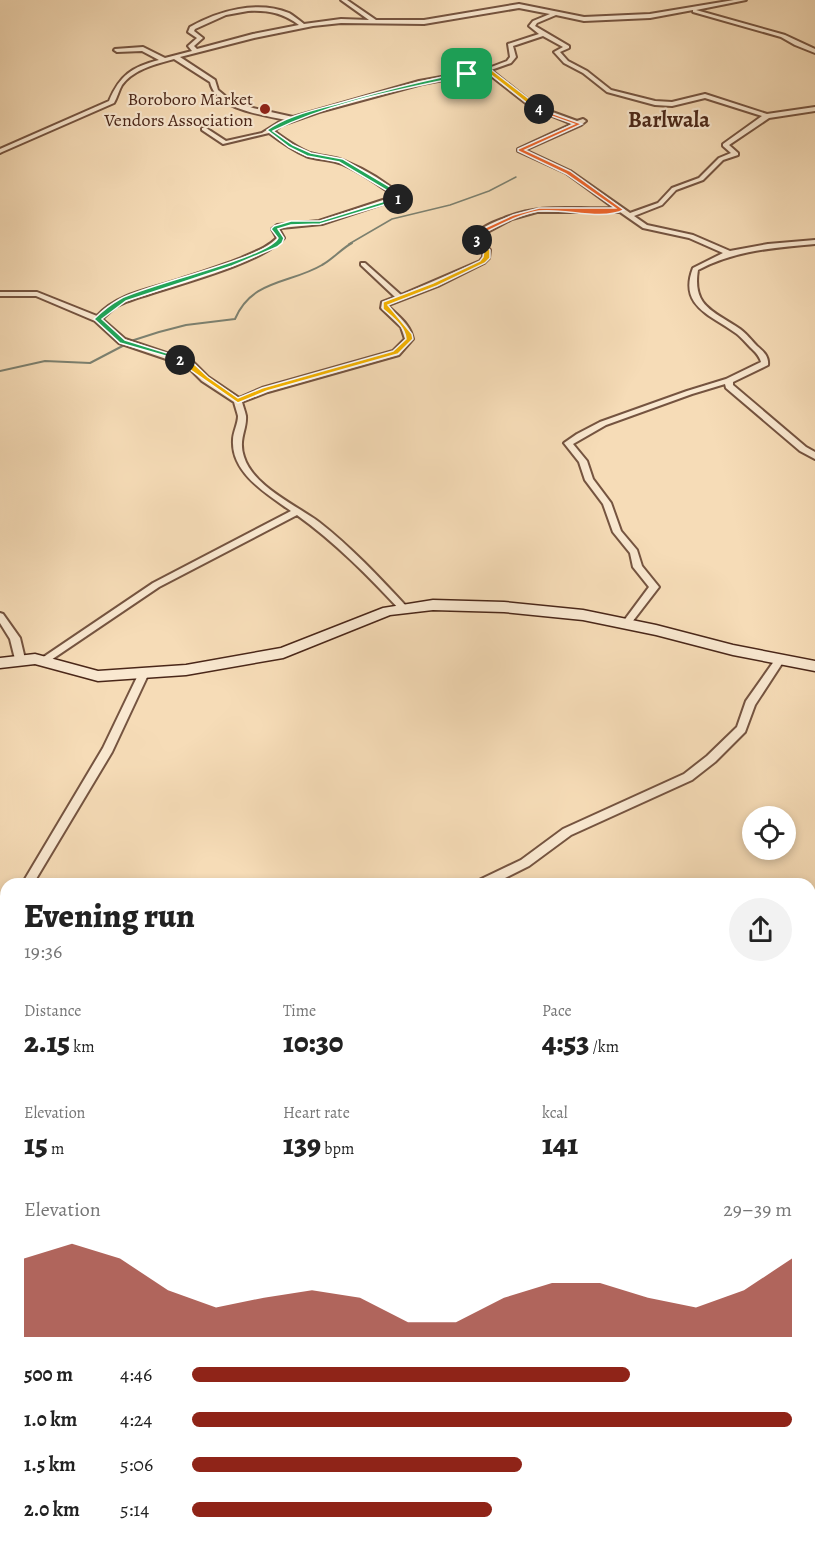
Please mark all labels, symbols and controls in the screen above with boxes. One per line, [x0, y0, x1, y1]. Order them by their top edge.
pin [441, 48, 492, 99]
icon: arrive [450, 57, 483, 90]
place label: Boroboro Market Vendors Association [103, 87, 253, 132]
pin: 4 [524, 94, 554, 124]
text: 4 [535, 98, 543, 120]
marker: Boroboro Market Vendors Association [258, 102, 272, 116]
district label: Barlwala [628, 105, 710, 135]
pin: 1 [383, 184, 413, 214]
text: 1 [395, 188, 401, 210]
pin: 3 [462, 225, 492, 255]
text: 3 [474, 229, 480, 251]
pin: 2 [165, 345, 195, 375]
text: 2 [176, 349, 184, 371]
map controls [742, 806, 796, 860]
button: locate [742, 806, 796, 860]
text: Evening run [24, 893, 195, 938]
button: share [729, 898, 792, 961]
text: 19:36 [24, 938, 62, 965]
text: Distance [24, 1000, 81, 1022]
text: Time [283, 1000, 316, 1022]
text: Pace [542, 1000, 572, 1022]
text: 2.15 [24, 1022, 70, 1062]
text: 10:30 [283, 1022, 343, 1062]
text: 4:53 [542, 1022, 589, 1062]
text: km [70, 1036, 95, 1058]
text: /km [589, 1036, 619, 1058]
text: Elevation [24, 1102, 85, 1124]
text: Heart rate [283, 1102, 350, 1124]
text: kcal [542, 1102, 568, 1124]
text: 15 [24, 1124, 48, 1164]
text: 139 [283, 1124, 321, 1164]
text: 141 [542, 1124, 578, 1164]
text: m [48, 1138, 64, 1160]
text: bpm [321, 1138, 354, 1160]
text: Elevation [24, 1196, 101, 1223]
text: 29–39 m [723, 1196, 792, 1223]
text: 500 m [24, 1361, 73, 1388]
text: 4:46 [120, 1361, 152, 1388]
text: 1.0 km [24, 1406, 77, 1433]
text: 4:24 [120, 1406, 152, 1433]
text: 1.5 km [24, 1451, 76, 1478]
text: 5:06 [120, 1451, 153, 1478]
text: 2.0 km [24, 1496, 80, 1523]
text: 5:14 [120, 1496, 149, 1523]

